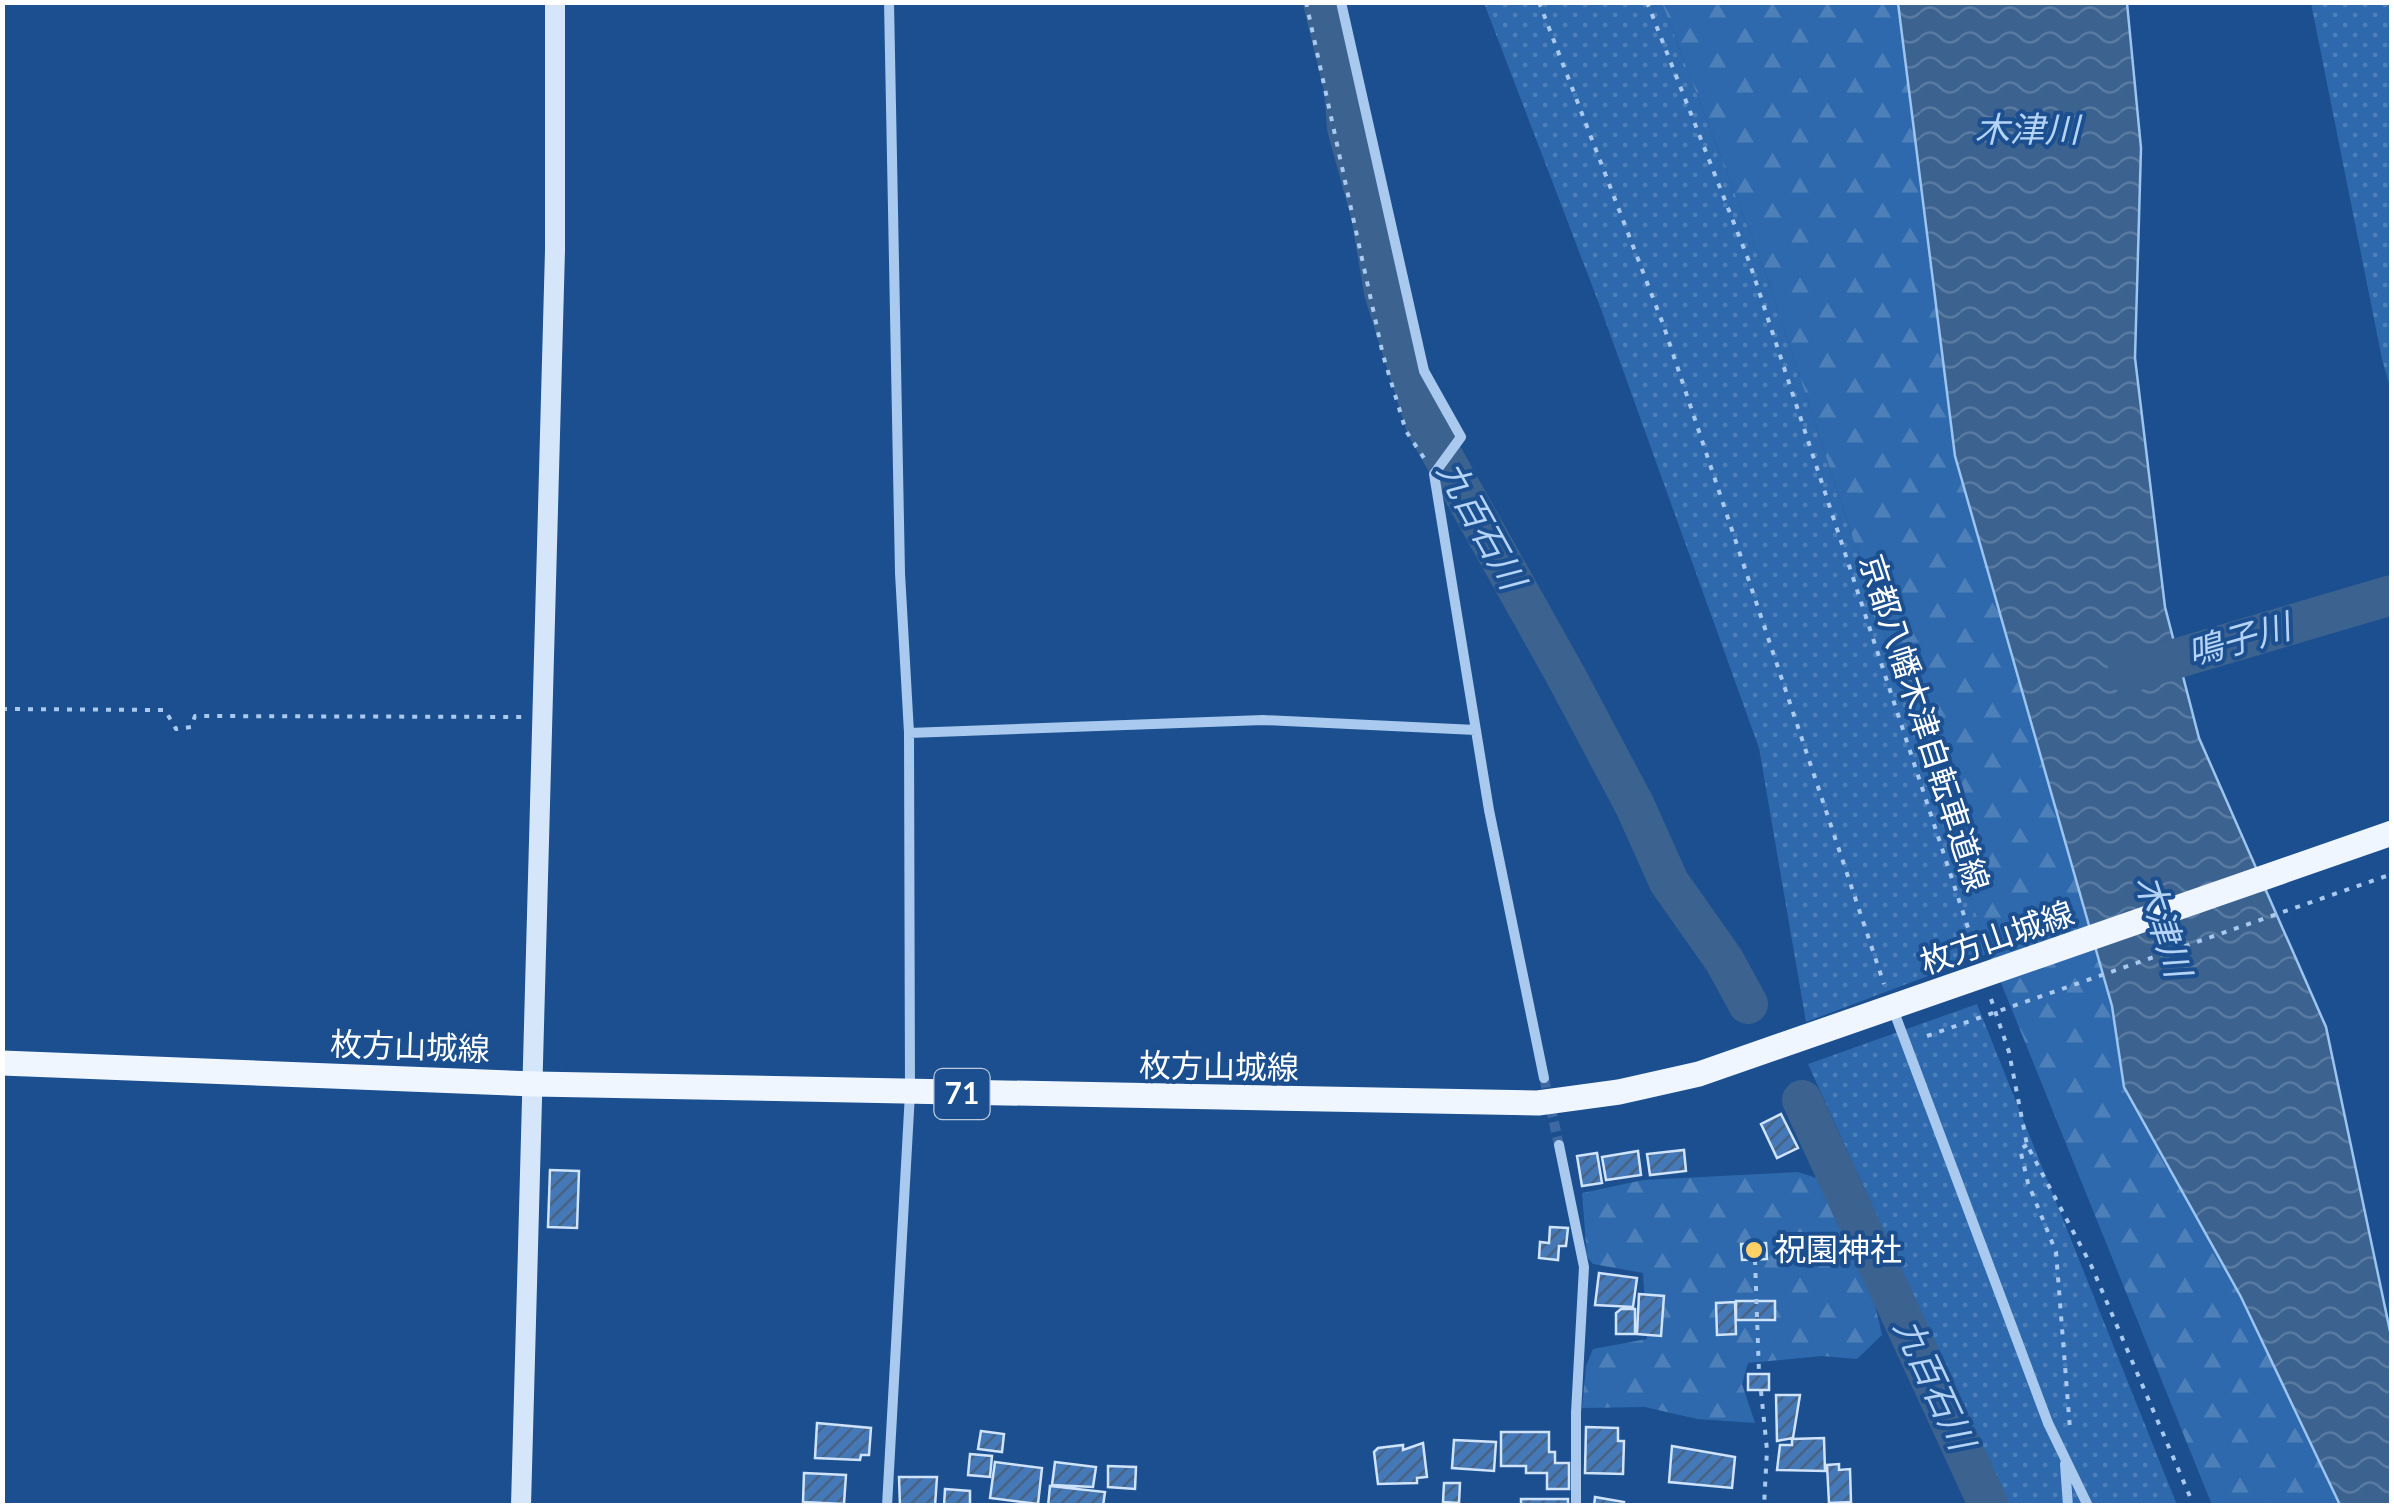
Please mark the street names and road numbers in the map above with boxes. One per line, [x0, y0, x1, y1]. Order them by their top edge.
street label: 京都八幡木津自転車道線 [1852, 549, 1998, 896]
street label: 枚方山城線 [1915, 892, 2079, 981]
street label: 枚方山城線 [329, 1023, 491, 1068]
street label: 枚方山城線 [1139, 1045, 1299, 1086]
road number: 71 [934, 1069, 990, 1119]

